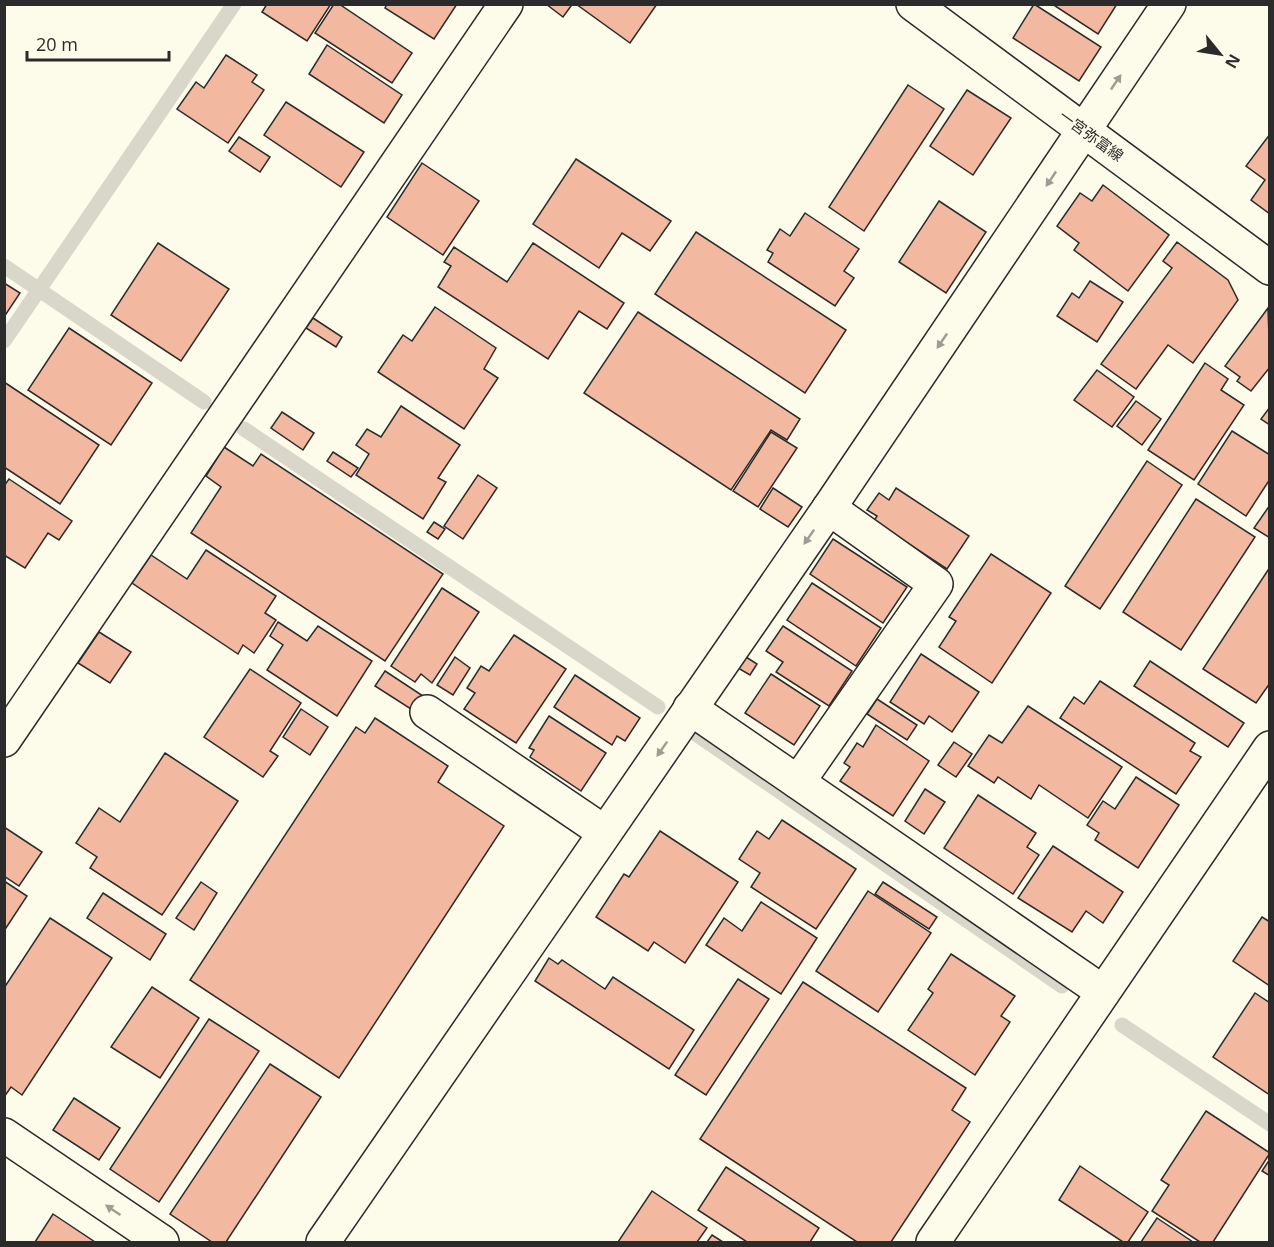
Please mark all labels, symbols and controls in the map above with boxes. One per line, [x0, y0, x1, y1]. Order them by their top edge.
scale bar [27, 24, 170, 62]
north arrow [1190, 24, 1250, 84]
text: 20 m [36, 32, 78, 56]
text: N [1220, 50, 1246, 73]
one-way arrow [1110, 74, 1121, 90]
street label: 一宮弥富線 [1055, 105, 1128, 165]
one-way arrow [1046, 171, 1057, 187]
one-way arrow [936, 332, 948, 348]
one-way arrow [803, 528, 815, 544]
one-way arrow [657, 741, 668, 757]
one-way arrow [105, 1204, 122, 1215]

